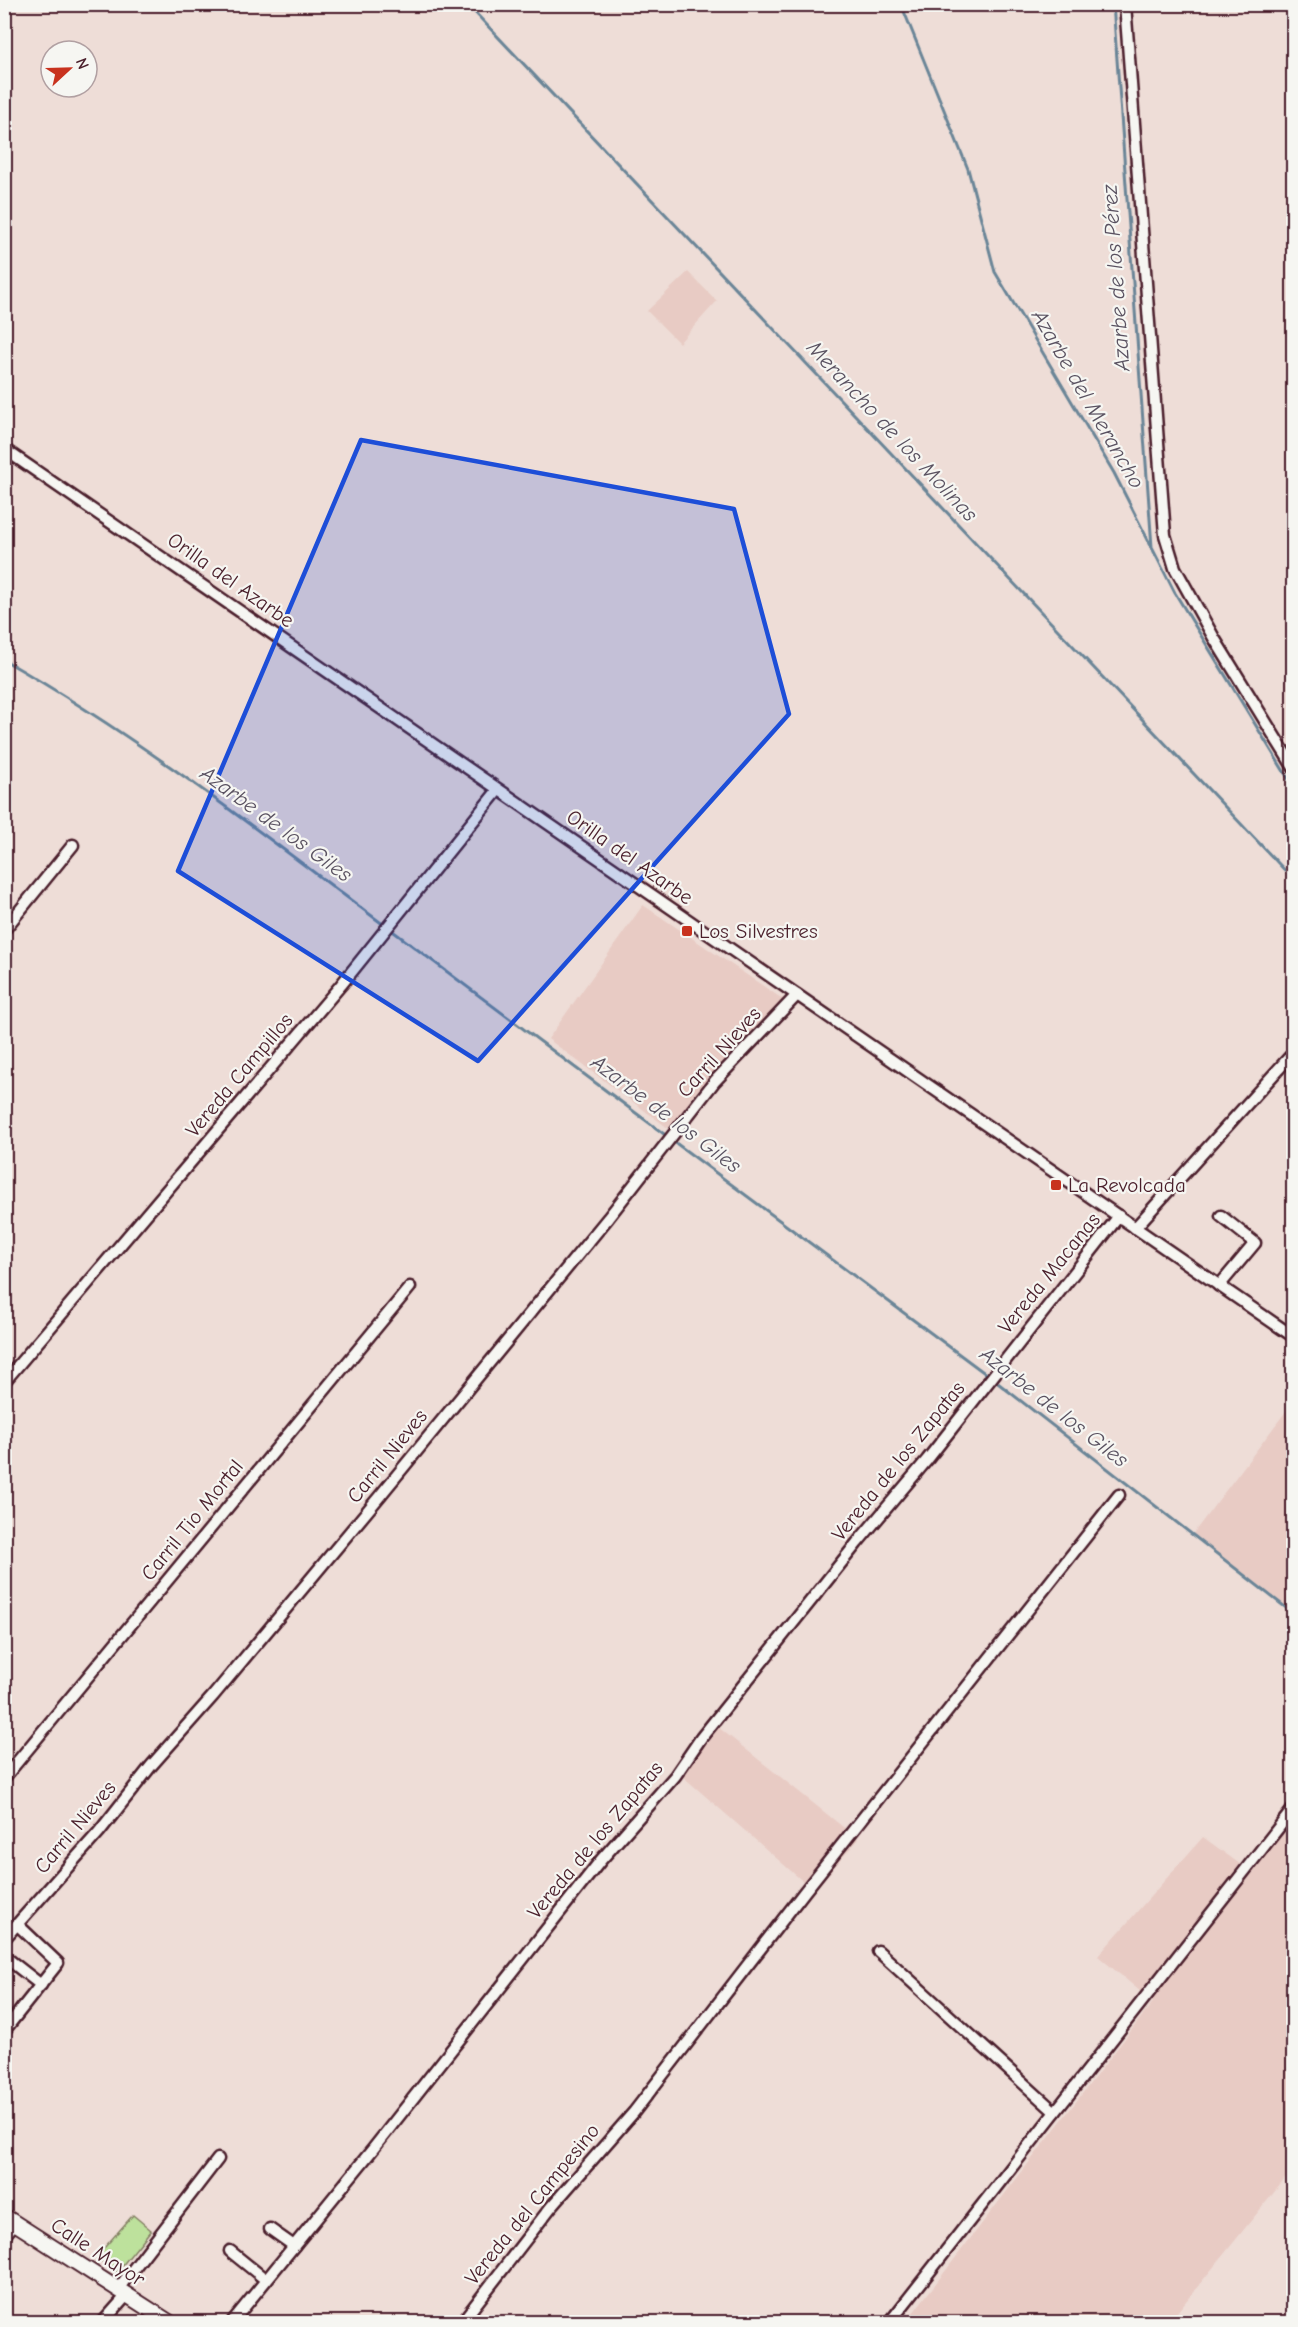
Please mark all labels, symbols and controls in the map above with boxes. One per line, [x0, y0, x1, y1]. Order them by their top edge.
north arrow [39, 39, 99, 99]
text: N [72, 56, 92, 72]
water label: Azarbe de los Pérez [1096, 183, 1136, 373]
water label: Azarbe del Merancho [1026, 304, 1150, 493]
water label: Merancho de los Molinas [801, 334, 983, 528]
street label: Orilla del Azarbe [163, 528, 299, 632]
water label: Azarbe de los Giles [194, 760, 357, 888]
street label: Orilla del Azarbe [562, 805, 698, 909]
place label: Los Silvestres [699, 919, 818, 943]
marker: Los Silvestres [680, 924, 694, 938]
street label: Carril Nieves [672, 1002, 766, 1102]
street label: Vereda Campillos [180, 1008, 298, 1142]
water label: Azarbe de los Giles [585, 1049, 747, 1179]
place label: La Revolcada [1068, 1173, 1186, 1197]
marker: La Revolcada [1049, 1178, 1063, 1192]
street label: Vereda Macanas [993, 1208, 1105, 1338]
water label: Azarbe de los Giles [974, 1340, 1134, 1473]
street label: Vereda de los Zapatas [826, 1377, 970, 1545]
street label: Carril Nieves [342, 1404, 432, 1508]
street label: Carril Tio Mortal [136, 1455, 248, 1585]
street label: Vereda de los Zapatas [522, 1756, 668, 1924]
street label: Carril Nieves [29, 1776, 121, 1878]
street label: Vereda del Campesino [460, 2119, 604, 2289]
street label: Calle Mayor [46, 2213, 150, 2292]

